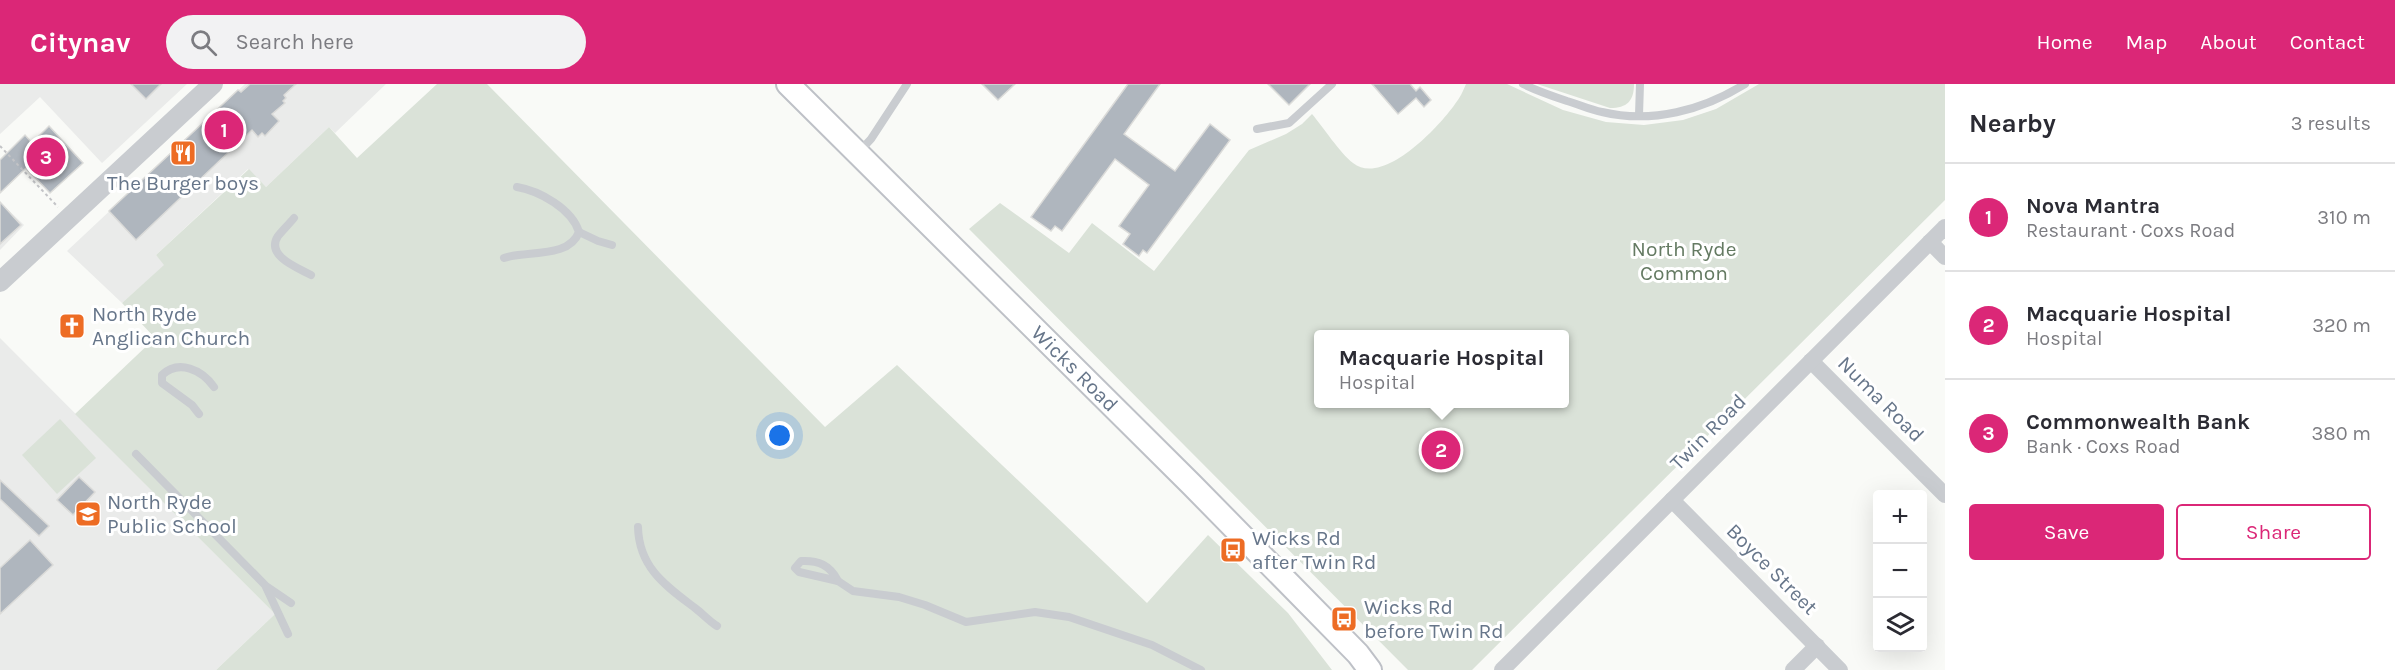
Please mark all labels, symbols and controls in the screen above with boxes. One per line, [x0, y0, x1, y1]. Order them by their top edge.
search box [166, 15, 586, 69]
text: Citynav [30, 26, 130, 59]
icon: search [187, 26, 220, 59]
text: Search here [235, 29, 354, 55]
text: Home [2037, 30, 2093, 54]
text: Map [2126, 30, 2167, 54]
text: About [2200, 30, 2257, 54]
text: Contact [2290, 30, 2365, 54]
pin: 1 [204, 108, 244, 152]
text: Nearby [1969, 108, 2056, 139]
text: 3 results [2291, 112, 2371, 135]
pin: 3 [26, 134, 66, 180]
restaurant icon: The Burger boys [168, 138, 198, 168]
place label: The Burger boys [107, 171, 259, 195]
text: Nova Mantra [2026, 193, 2160, 219]
text: 1 [1985, 206, 1992, 229]
text: 310 m [2317, 206, 2371, 229]
text: Restaurant · Coxs Road [2026, 219, 2235, 242]
park label: North Ryde Common [1632, 237, 1736, 285]
text: Macquarie Hospital [2026, 301, 2231, 327]
place label: North Ryde Anglican Church [92, 302, 250, 350]
church icon: North Ryde Anglican Church [57, 311, 87, 341]
text: 2 [1982, 314, 1995, 337]
text: 320 m [2312, 314, 2371, 337]
street label: Wicks Road [1026, 321, 1123, 417]
text: Hospital [2026, 327, 2103, 350]
popup [1314, 330, 1569, 408]
text: Macquarie Hospital [1339, 345, 1544, 371]
street label: Numa Road [1833, 351, 1929, 447]
text: Hospital [1339, 371, 1415, 394]
street label: Twin Road [1665, 389, 1751, 475]
text: Commonwealth Bank [2026, 409, 2250, 435]
your location [765, 421, 794, 450]
text: 3 [1982, 422, 1995, 445]
text: 380 m [2312, 422, 2371, 445]
pin: 2 [1422, 428, 1460, 472]
text: Bank · Coxs Road [2026, 435, 2181, 458]
place label: North Ryde Public School [107, 490, 237, 538]
map controls [1873, 490, 1927, 652]
button: + [1873, 490, 1927, 544]
school or university icon: North Ryde Public School [73, 499, 103, 529]
button: Save [1969, 504, 2164, 560]
button: Share [2176, 504, 2371, 560]
street label: Boyce Street [1722, 519, 1822, 619]
place label: Wicks Rd after Twin Rd [1252, 526, 1376, 574]
bus stop icon: Wicks Rd after Twin Rd [1218, 535, 1248, 565]
button: − [1873, 544, 1927, 598]
place label: Wicks Rd before Twin Rd [1364, 595, 1504, 643]
button: layers [1873, 598, 1927, 652]
bus stop icon: Wicks Rd before Twin Rd [1329, 604, 1359, 634]

